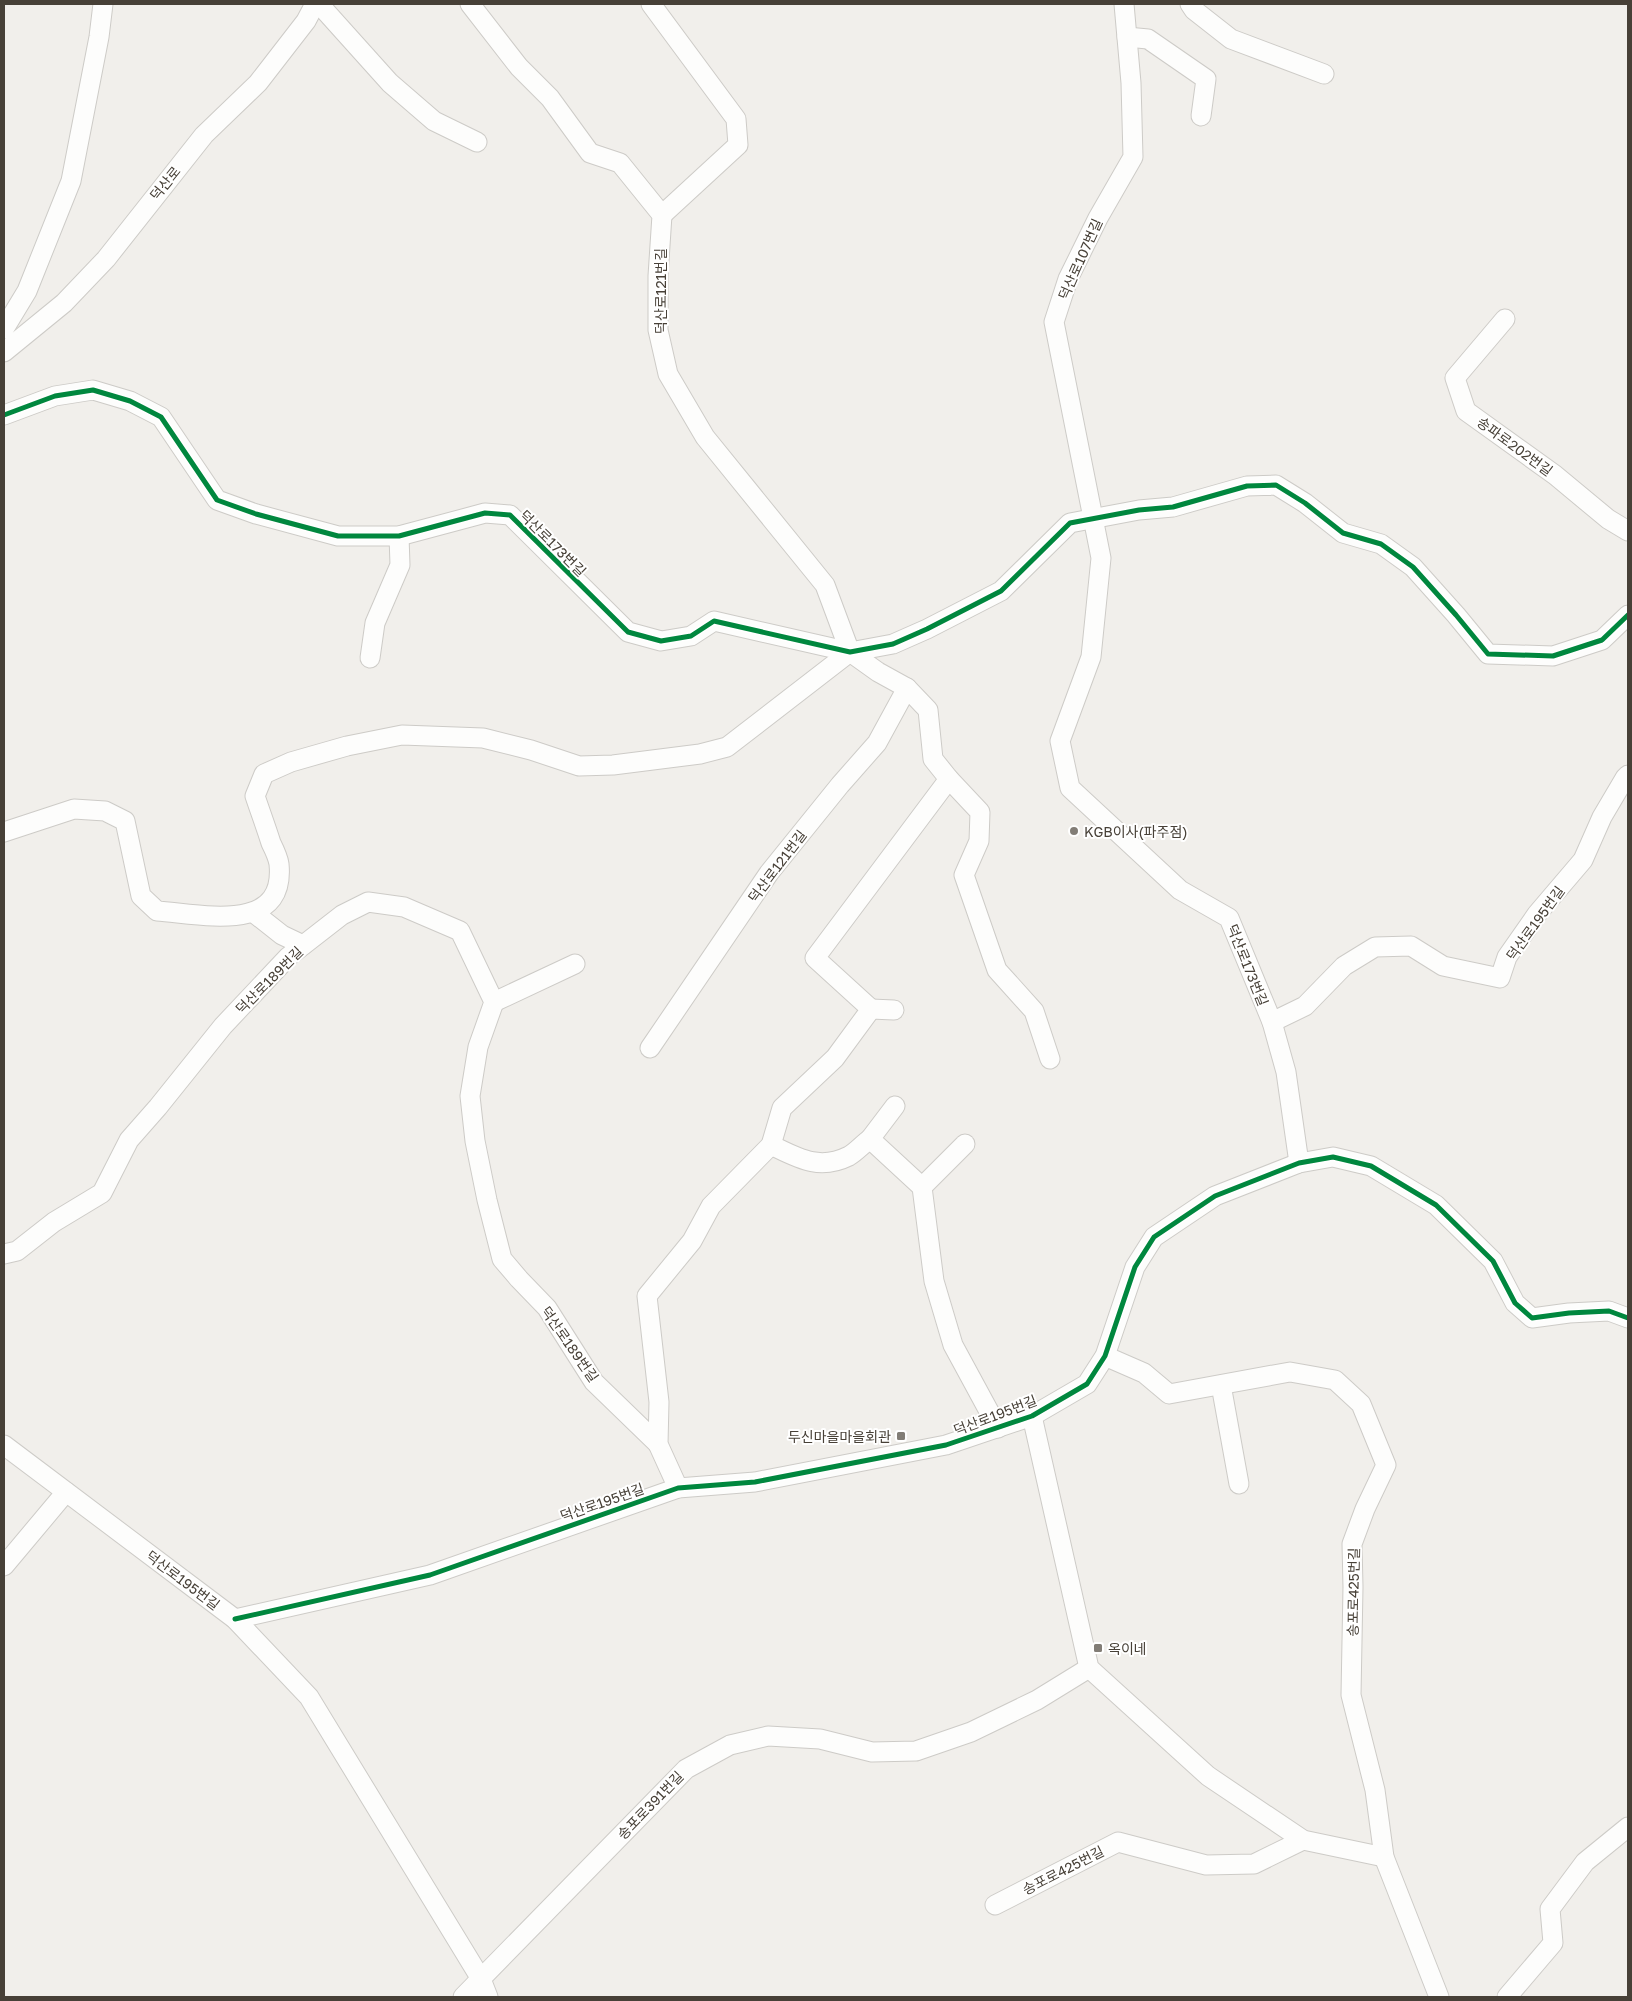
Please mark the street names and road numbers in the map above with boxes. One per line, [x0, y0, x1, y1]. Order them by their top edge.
street label: 덕산로 [146, 163, 184, 203]
street label: 덕산로107번길 [1054, 216, 1106, 302]
street label: 덕산로121번길 [652, 248, 669, 334]
street label: 송파로202번길 [1474, 413, 1556, 479]
street label: 덕산로173번길 [516, 506, 590, 580]
street label: 덕산로121번길 [744, 826, 810, 906]
street label: 덕산로195번길 [1502, 882, 1568, 964]
street label: 덕산로173번길 [1224, 922, 1272, 1008]
street label: 덕산로189번길 [232, 943, 306, 1017]
street label: 덕산로189번길 [538, 1303, 602, 1385]
street label: 덕산로195번길 [951, 1391, 1039, 1439]
street label: 덕산로195번길 [558, 1480, 646, 1524]
street label: 덕산로195번길 [143, 1547, 223, 1613]
street label: 송포로425번길 [1344, 1547, 1362, 1637]
street label: 송포로391번길 [613, 1767, 687, 1843]
street label: 송포로425번길 [1019, 1842, 1107, 1898]

